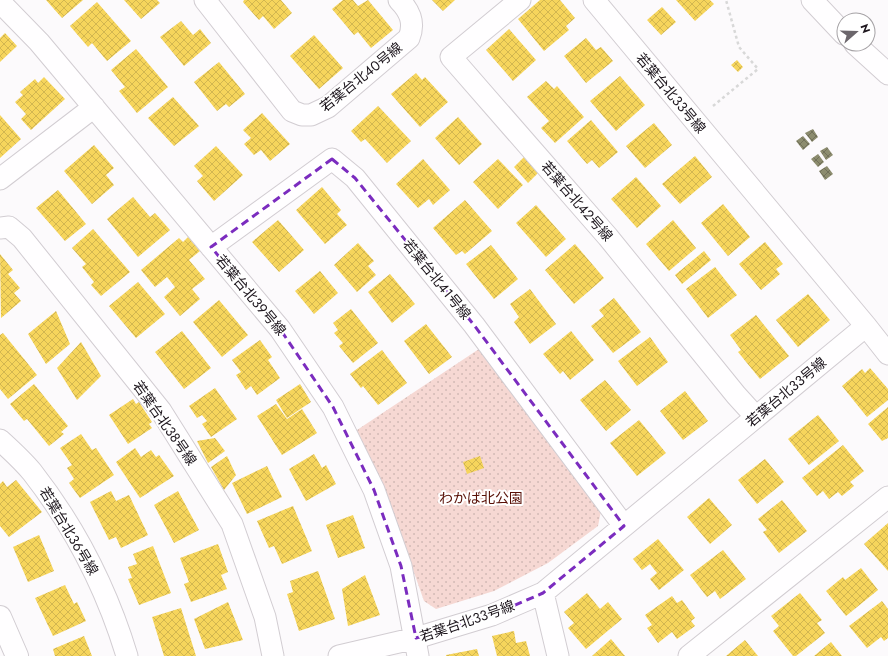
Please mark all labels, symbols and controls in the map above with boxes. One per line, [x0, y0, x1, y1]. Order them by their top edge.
north arrow [836, 12, 876, 52]
text: N [856, 22, 874, 35]
street label: 若葉台北40号線 [316, 38, 406, 116]
street label: 若葉台北33号線 [631, 49, 711, 137]
street label: 若葉台北42号線 [537, 157, 617, 245]
street label: 若葉台北41号線 [398, 234, 476, 324]
street label: 若葉台北39号線 [211, 250, 291, 340]
street label: 若葉台北33号線 [742, 352, 830, 432]
street label: 若葉台北38号線 [128, 377, 202, 469]
street label: 若葉台北36号線 [35, 483, 103, 579]
park label: わかば北公園 [439, 488, 523, 508]
street label: 若葉台北33号線 [417, 595, 517, 647]

